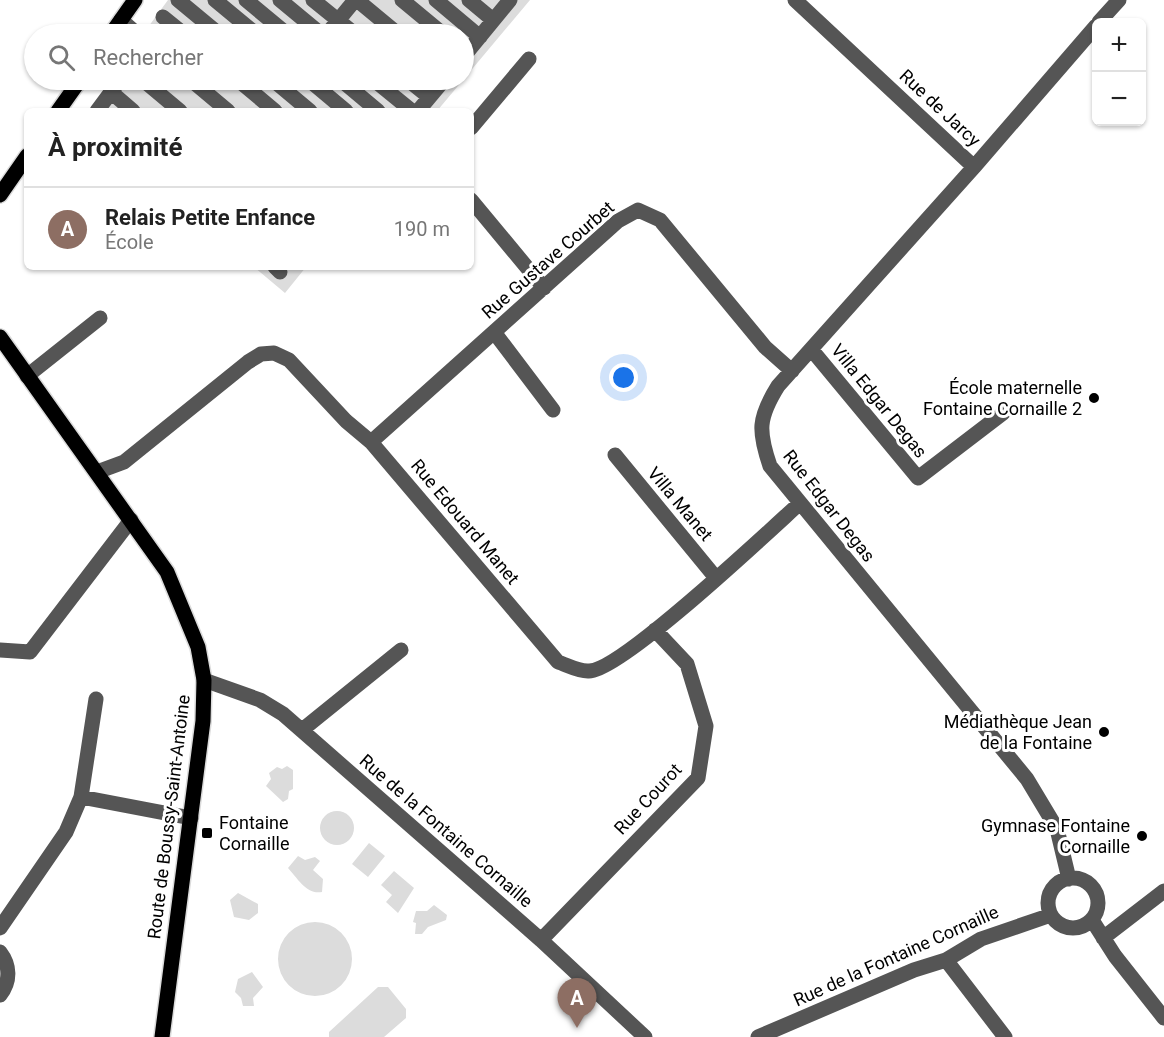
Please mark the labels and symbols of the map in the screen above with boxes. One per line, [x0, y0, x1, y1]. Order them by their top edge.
street label: Rue de Jarcy [896, 65, 985, 151]
street label: Rue Gustave Courbet [477, 196, 618, 323]
street label: Villa Edgar Degas [827, 340, 932, 462]
your location [609, 363, 638, 392]
place label: École maternelle Fontaine Cornaille 2 [923, 377, 1082, 419]
marker: École maternelle Fontaine Cornaille 2 [1087, 391, 1101, 405]
street label: Rue Edgar Degas [779, 446, 880, 566]
street label: Rue Edouard Manet [407, 455, 524, 589]
street label: Villa Manet [643, 463, 717, 545]
street label: Route de Boussy-Saint-Antoine [143, 694, 194, 940]
place label: Médiathèque Jean de la Fontaine [944, 711, 1092, 753]
marker: Médiathèque Jean de la Fontaine [1097, 725, 1111, 739]
street label: Rue de la Fontaine Cornaille [356, 750, 537, 911]
street label: Rue Courot [610, 759, 686, 838]
place label: Fontaine Cornaille [219, 812, 290, 854]
place label: Gymnase Fontaine Cornaille [981, 815, 1130, 857]
marker: Fontaine Cornaille [200, 826, 214, 840]
marker: Gymnase Fontaine Cornaille [1135, 829, 1149, 843]
street label: Rue de la Fontaine Cornaille [790, 901, 1002, 1010]
pin: A [558, 978, 596, 1028]

